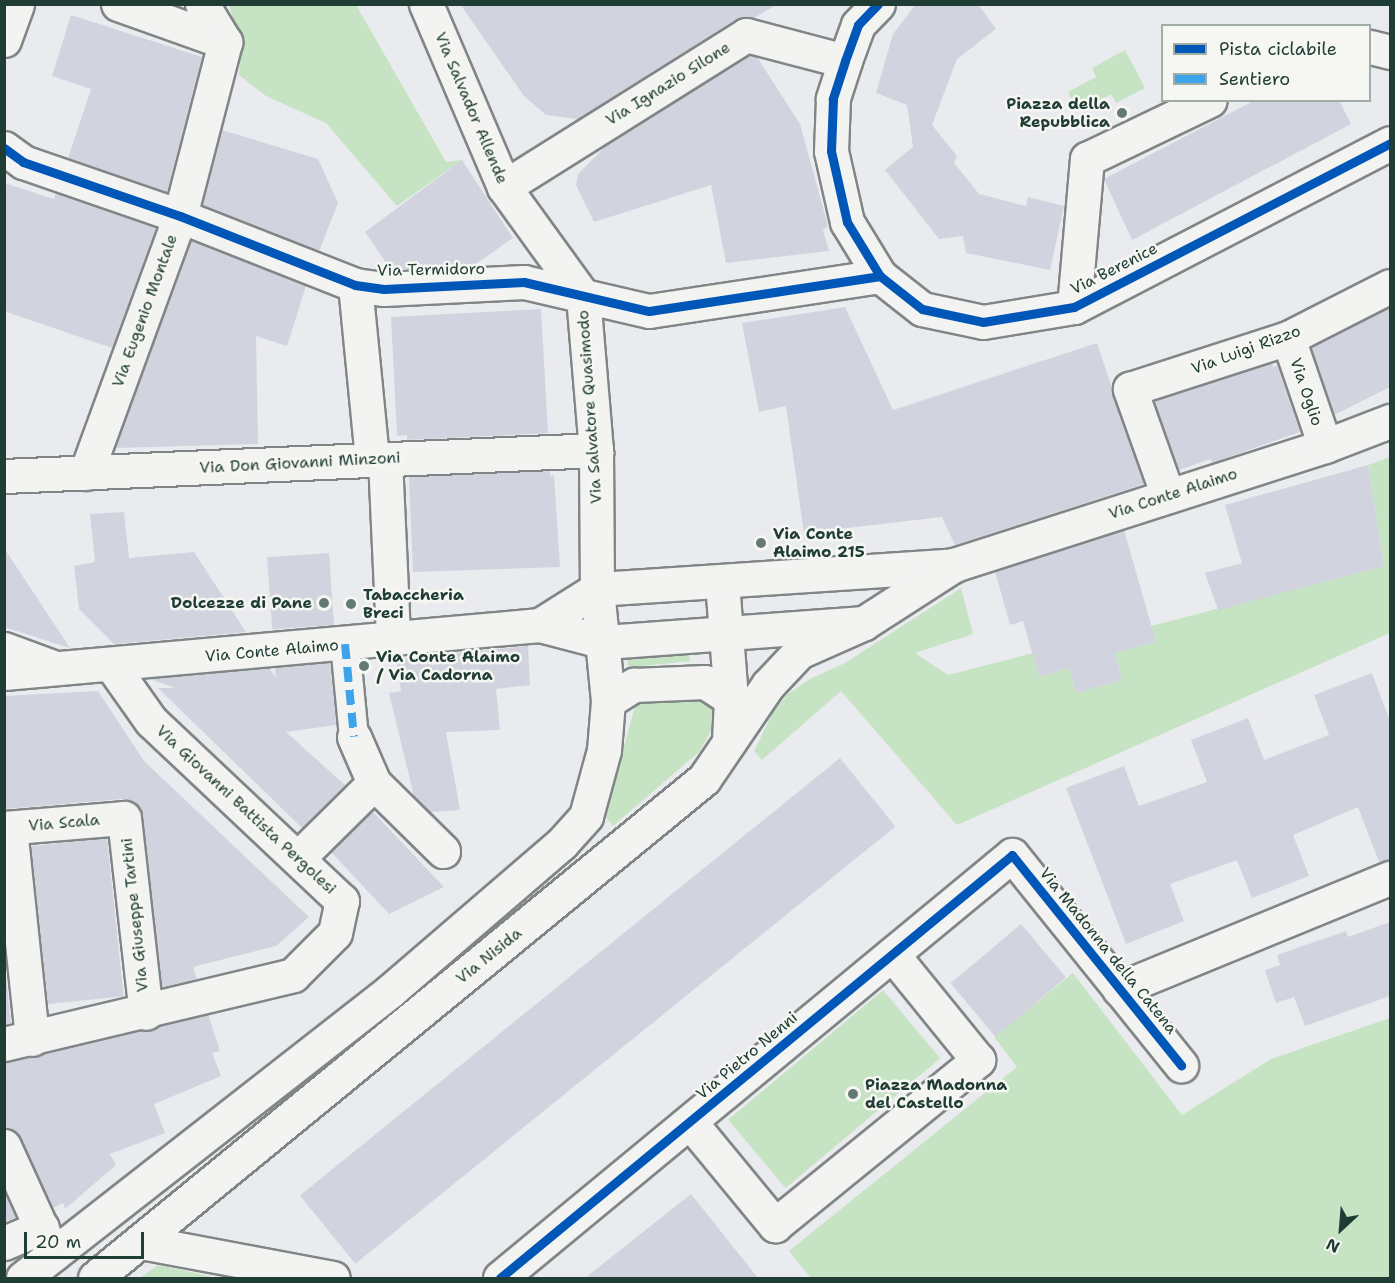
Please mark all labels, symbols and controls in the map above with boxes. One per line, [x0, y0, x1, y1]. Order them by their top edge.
legend [1161, 24, 1371, 102]
street label: Via Salvador Allende [430, 29, 512, 187]
text: Pista ciclabile [1219, 37, 1337, 61]
street label: Via Ignazio Silone [602, 38, 734, 130]
text: Sentiero [1219, 67, 1290, 91]
place label: Piazza della Repubblica [1006, 94, 1110, 132]
marker: Piazza della Repubblica [1115, 106, 1129, 120]
street label: Via Eugenio Montale [108, 232, 182, 390]
street label: Via Berenice [1067, 239, 1161, 299]
street label: Via Termidoro [377, 259, 485, 281]
street label: Via Salvatore Quasimodo [574, 309, 606, 505]
street label: Via Luigi Rizzo [1189, 321, 1303, 379]
street label: Via Oglio [1285, 356, 1327, 428]
street label: Via Don Giovanni Minzoni [199, 448, 401, 478]
street label: Via Conte Alaimo [1106, 464, 1240, 524]
place label: Via Conte Alaimo 215 [773, 524, 865, 562]
marker: Via Conte Alaimo 215 [754, 536, 768, 550]
place label: Tabaccheria Breci [363, 585, 464, 623]
place label: Dolcezze di Pane [171, 593, 312, 613]
marker: Dolcezze di Pane [317, 596, 331, 610]
marker: Tabaccheria Breci [344, 597, 358, 611]
street label: Via Conte Alaimo [204, 636, 340, 666]
place label: Via Conte Alaimo / Via Cadorna [376, 647, 520, 685]
marker: Via Conte Alaimo / Via Cadorna [357, 659, 371, 673]
street label: Via Giovanni Battista Pergolesi [152, 721, 340, 899]
street label: Via Scala [28, 810, 100, 836]
street label: Via Giuseppe Tartini [117, 837, 153, 993]
street label: Via Madonna della Catena [1035, 864, 1181, 1038]
street label: Via Nisida [452, 924, 526, 988]
street label: Via Pietro Nenni [692, 1008, 802, 1104]
place label: Piazza Madonna del Castello [865, 1075, 1007, 1113]
marker: Piazza Madonna del Castello [846, 1087, 860, 1101]
north arrow [1311, 1199, 1371, 1259]
scale bar [27, 1220, 147, 1258]
text: 20 m [35, 1230, 81, 1254]
text: N [1323, 1233, 1343, 1258]

